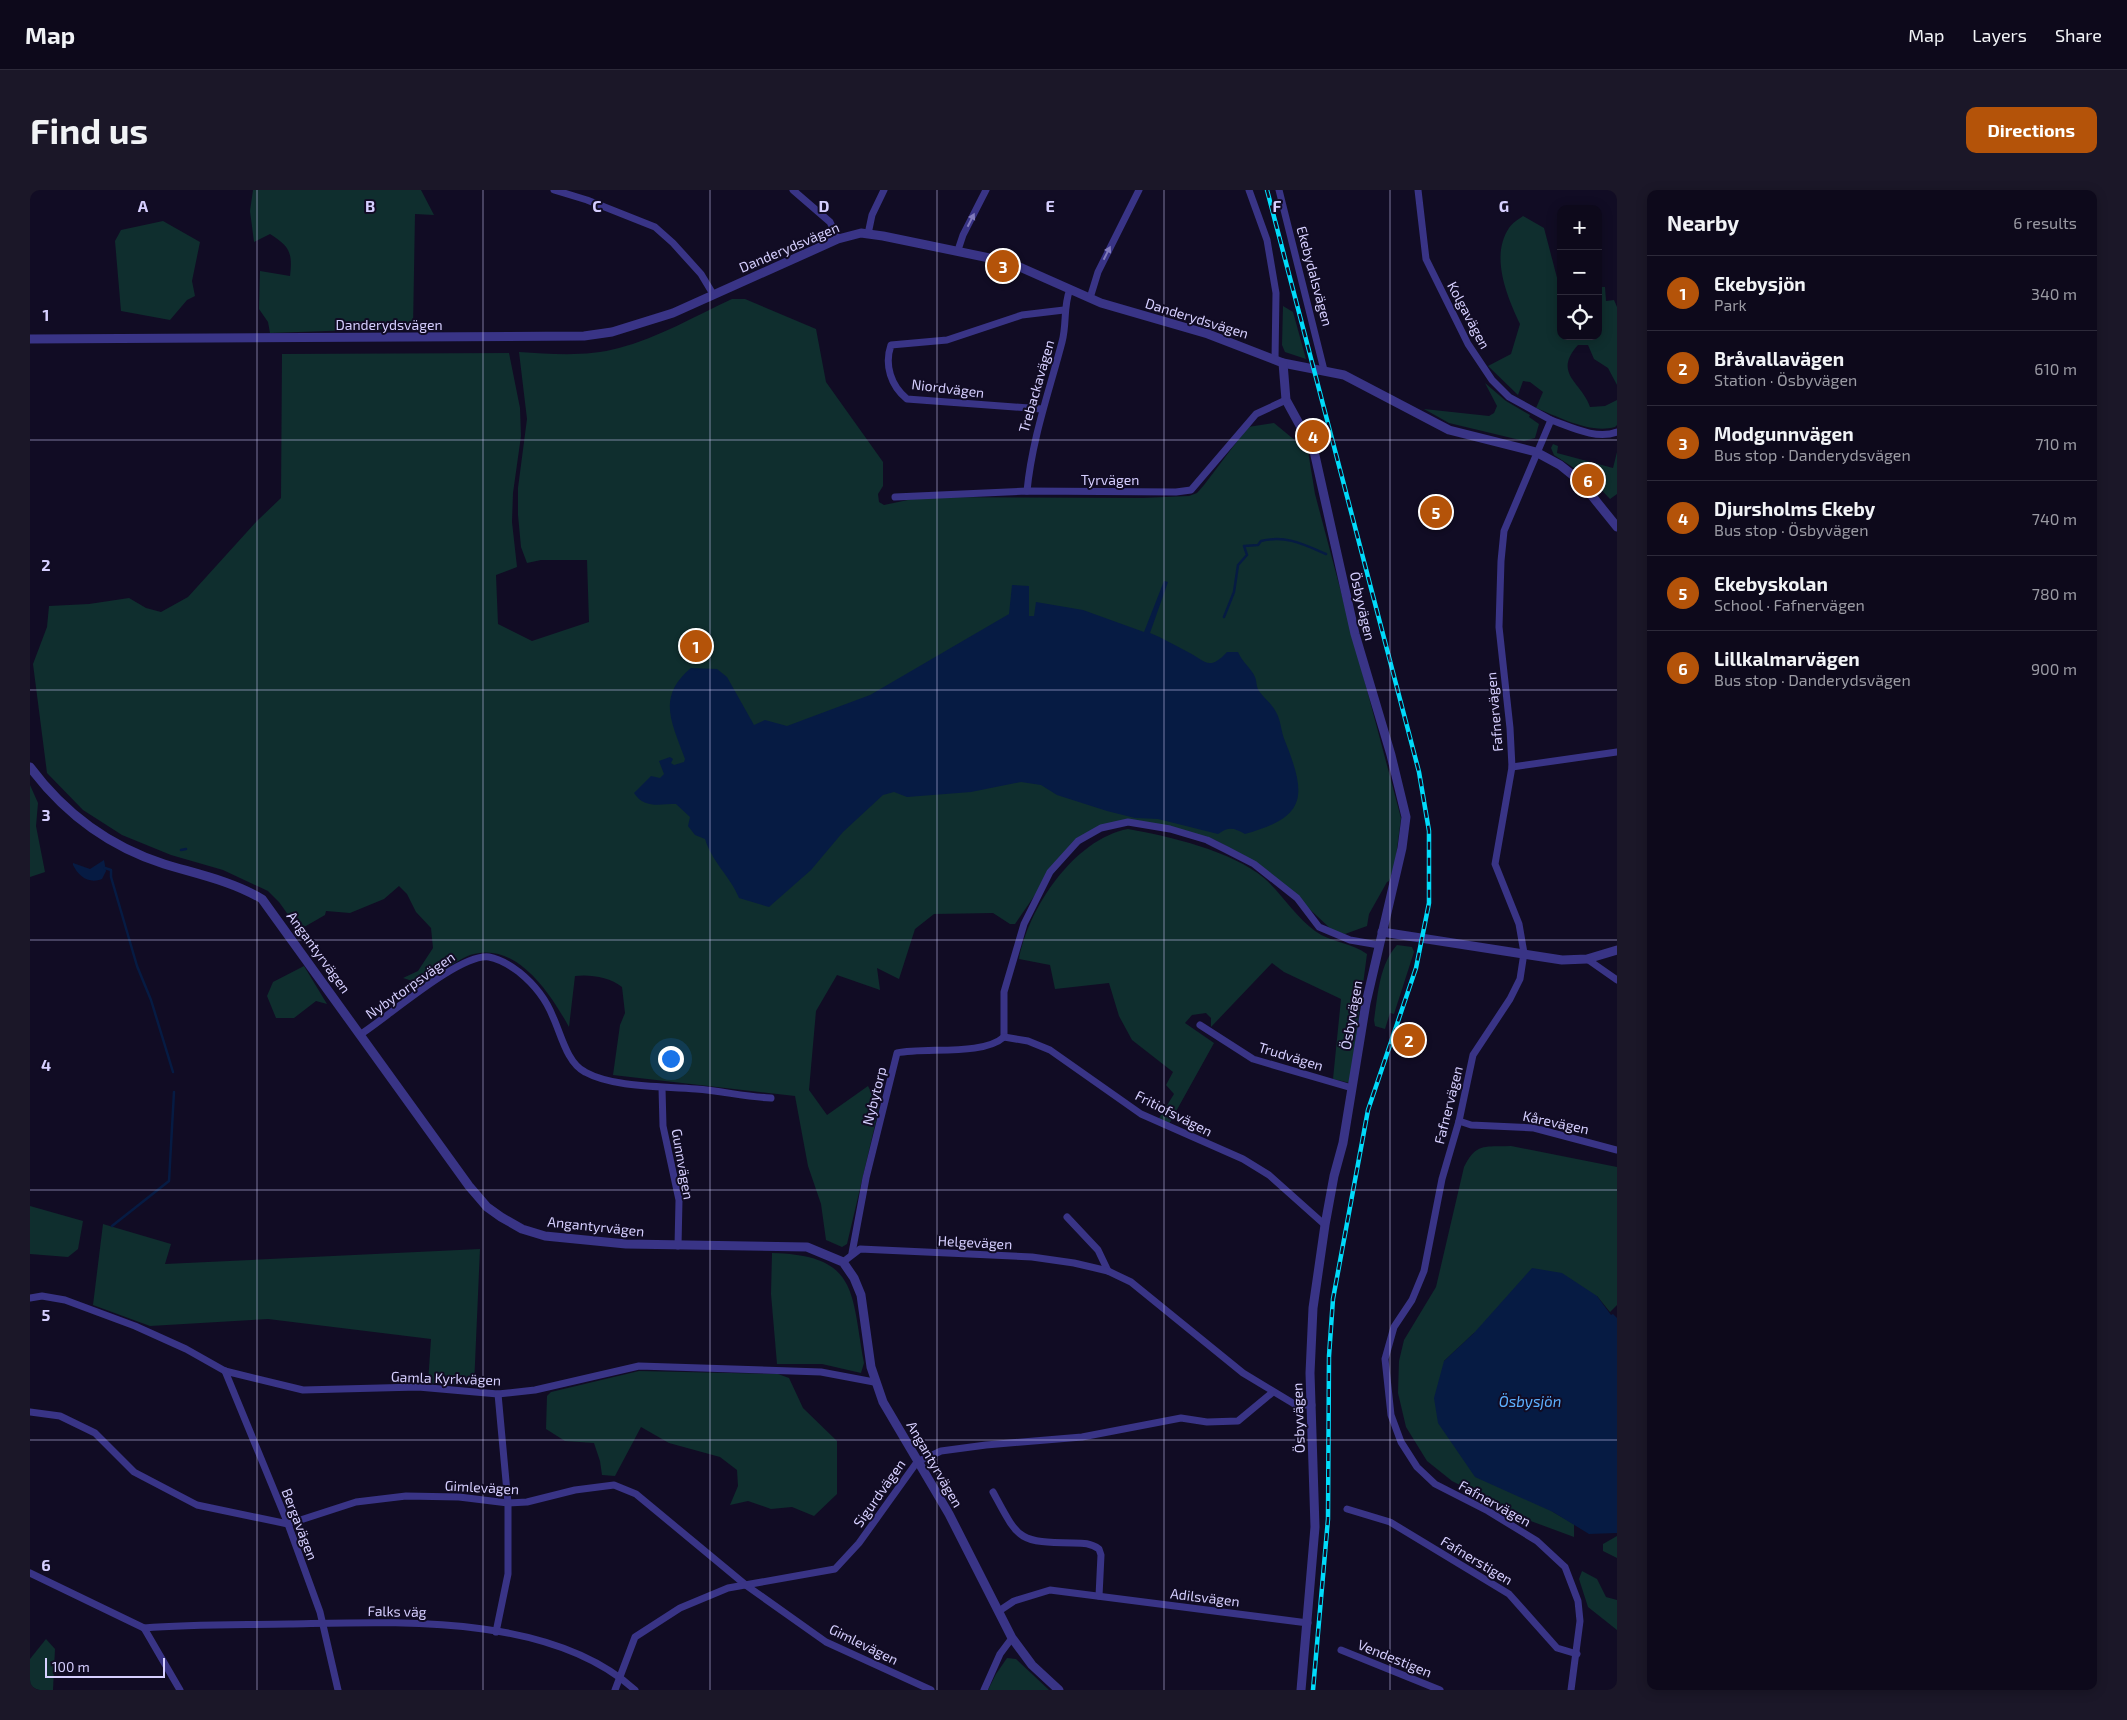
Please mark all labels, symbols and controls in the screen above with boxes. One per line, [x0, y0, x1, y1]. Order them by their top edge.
text: Map [25, 20, 75, 49]
text: Map [1908, 24, 1944, 46]
text: Layers [1972, 24, 2027, 46]
text: Share [2055, 24, 2102, 46]
button: Directions [1966, 107, 2097, 153]
text: Find us [30, 109, 148, 151]
text: A [138, 196, 149, 215]
text: B [365, 196, 375, 215]
text: C [592, 196, 602, 215]
text: D [819, 196, 830, 215]
text: E [1045, 196, 1055, 215]
text: F [1273, 196, 1282, 215]
text: G [1499, 196, 1509, 215]
map controls [1557, 205, 1602, 340]
button: + [1557, 205, 1602, 250]
text: Nearby [1667, 210, 1739, 235]
one-way arrow [967, 212, 975, 227]
text: 6 results [2013, 213, 2077, 232]
street label: Danderydsvägen [736, 218, 842, 276]
street label: Ekebydalsvägen [1293, 224, 1337, 328]
one-way arrow [1103, 246, 1111, 260]
pin: 3 [987, 247, 1019, 285]
button: − [1557, 250, 1602, 295]
text: Ekebysjön [1714, 272, 1806, 295]
street label: Kolgavägen [1444, 278, 1494, 352]
text: 1 [1680, 284, 1686, 303]
text: 340 m [2031, 284, 2077, 303]
street label: Danderydsvägen [1143, 294, 1251, 342]
button: locate [1557, 295, 1602, 340]
text: Park [1714, 295, 1747, 314]
text: 1 [43, 305, 49, 324]
street label: Danderydsvägen [335, 316, 443, 333]
street label: Trebackavägen [1015, 338, 1057, 434]
text: Bråvallavägen [1714, 347, 1844, 370]
text: 2 [1678, 359, 1688, 378]
text: 610 m [2034, 359, 2077, 378]
text: Station · Ösbyvägen [1714, 370, 1857, 389]
street label: Niordvägen [911, 375, 985, 401]
pin: 4 [1297, 417, 1329, 455]
text: Modgunnvägen [1714, 422, 1854, 445]
text: 3 [1678, 434, 1688, 453]
text: 710 m [2035, 434, 2077, 453]
text: Bus stop · Danderydsvägen [1714, 445, 1911, 464]
pin: 6 [1572, 461, 1604, 499]
street label: Tyrvägen [1081, 471, 1139, 488]
pin: 5 [1420, 493, 1452, 531]
text: Djursholms Ekeby [1714, 497, 1875, 520]
text: 4 [1678, 509, 1688, 528]
text: 740 m [2032, 509, 2077, 528]
text: Bus stop · Ösbyvägen [1714, 520, 1869, 539]
text: 2 [41, 555, 51, 574]
street label: Ösbyvägen [1347, 570, 1379, 642]
text: Ekebyskolan [1714, 572, 1828, 595]
text: 5 [1679, 584, 1687, 603]
text: 780 m [2032, 584, 2077, 603]
text: School · Fafnervägen [1714, 595, 1865, 614]
pin: 1 [680, 627, 712, 665]
text: Lillkalmarvägen [1714, 647, 1860, 670]
text: 6 [1678, 659, 1688, 678]
text: 900 m [2031, 659, 2077, 678]
text: Bus stop · Danderydsvägen [1714, 670, 1911, 689]
street label: Fafnervägen [1482, 671, 1506, 753]
text: 3 [41, 805, 51, 824]
street label: Angantyrvägen [284, 908, 354, 996]
street label: Nybytorpsvägen [362, 948, 458, 1022]
street label: Ösbyvägen [1337, 979, 1365, 1051]
pin: 2 [1393, 1021, 1425, 1059]
street label: Trudvägen [1257, 1038, 1325, 1074]
your location [658, 1046, 684, 1072]
text: 4 [41, 1055, 51, 1074]
street label: Fafnervägen [1430, 1064, 1466, 1146]
street label: Nybytorp [859, 1065, 889, 1127]
street label: Fritiofsvägen [1133, 1086, 1215, 1140]
street label: Kårevägen [1521, 1107, 1591, 1137]
street label: Gunnvägen [668, 1127, 698, 1201]
street label: Angantyrvägen [547, 1212, 645, 1240]
street label: Helgevägen [937, 1232, 1013, 1252]
text: 5 [42, 1305, 51, 1324]
street label: Gamla Kyrkvägen [391, 1368, 501, 1388]
street label: Ösbyvägen [1288, 1383, 1308, 1453]
water label: Ösbysjön [1499, 1392, 1561, 1411]
street label: Angantyrvägen [903, 1418, 967, 1510]
street label: Sigurdvägen [849, 1456, 909, 1530]
street label: Fafnervägen [1456, 1476, 1534, 1530]
street label: Gimlevägen [444, 1477, 520, 1497]
street label: Bergavägen [279, 1486, 321, 1562]
street label: Fafnerstigen [1438, 1532, 1516, 1588]
text: 6 [41, 1555, 51, 1574]
street label: Adilsvägen [1169, 1584, 1241, 1610]
street label: Falks väg [367, 1602, 427, 1620]
street label: Gimlevägen [827, 1620, 901, 1668]
street label: Vendestigen [1355, 1635, 1435, 1681]
scale bar [45, 1655, 165, 1678]
text: 100 m [52, 1658, 90, 1675]

